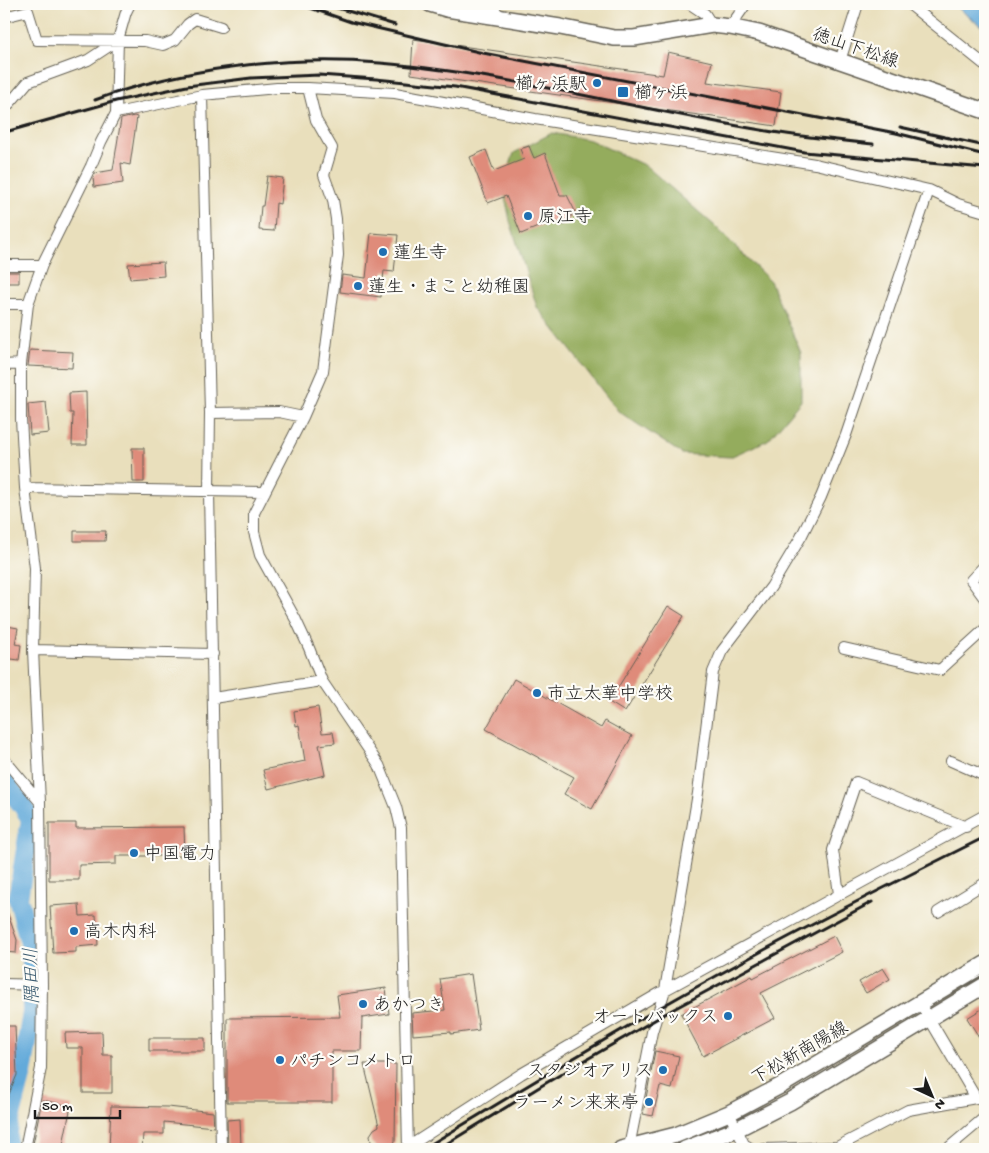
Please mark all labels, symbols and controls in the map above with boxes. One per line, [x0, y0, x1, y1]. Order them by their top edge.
street label: 徳山下松線 [809, 24, 901, 74]
place label: 櫛ヶ浜駅 [515, 74, 587, 96]
marker: 櫛ヶ浜駅 [591, 77, 603, 89]
place label: 櫛ヶ浜 [634, 83, 688, 105]
marker: 櫛ヶ浜 [616, 85, 630, 99]
place label: 原江寺 [538, 207, 592, 229]
marker: 原江寺 [522, 210, 534, 222]
place label: 蓮生寺 [393, 243, 447, 265]
marker: 蓮生寺 [377, 246, 389, 258]
place label: 蓮生・まこと幼稚園 [368, 277, 530, 299]
marker: 蓮生・まこと幼稚園 [352, 280, 364, 292]
place label: 市立太華中学校 [547, 684, 673, 706]
marker: 市立太華中学校 [531, 687, 543, 699]
place label: 中国電力 [144, 844, 216, 866]
marker: 中国電力 [128, 847, 140, 859]
place label: 高木内科 [84, 922, 156, 944]
marker: 高木内科 [68, 925, 80, 937]
water label: 隅田川 [21, 947, 46, 1005]
place label: あかつき [373, 995, 445, 1017]
marker: あかつき [357, 998, 369, 1010]
place label: オートバックス [592, 1008, 718, 1029]
marker: オートバックス [722, 1010, 734, 1022]
street label: 下松新南陽線 [748, 1017, 852, 1090]
place label: パチンコメトロ [290, 1052, 416, 1073]
marker: パチンコメトロ [274, 1054, 286, 1066]
place label: スタジオアリス [527, 1062, 653, 1083]
marker: スタジオアリス [657, 1064, 669, 1076]
north arrow [906, 1070, 956, 1120]
scale bar [35, 1088, 120, 1120]
place label: ラーメン来来亭 [513, 1093, 639, 1115]
text: N [930, 1094, 948, 1113]
marker: ラーメン来来亭 [643, 1096, 655, 1108]
text: 50 m [42, 1098, 73, 1116]

